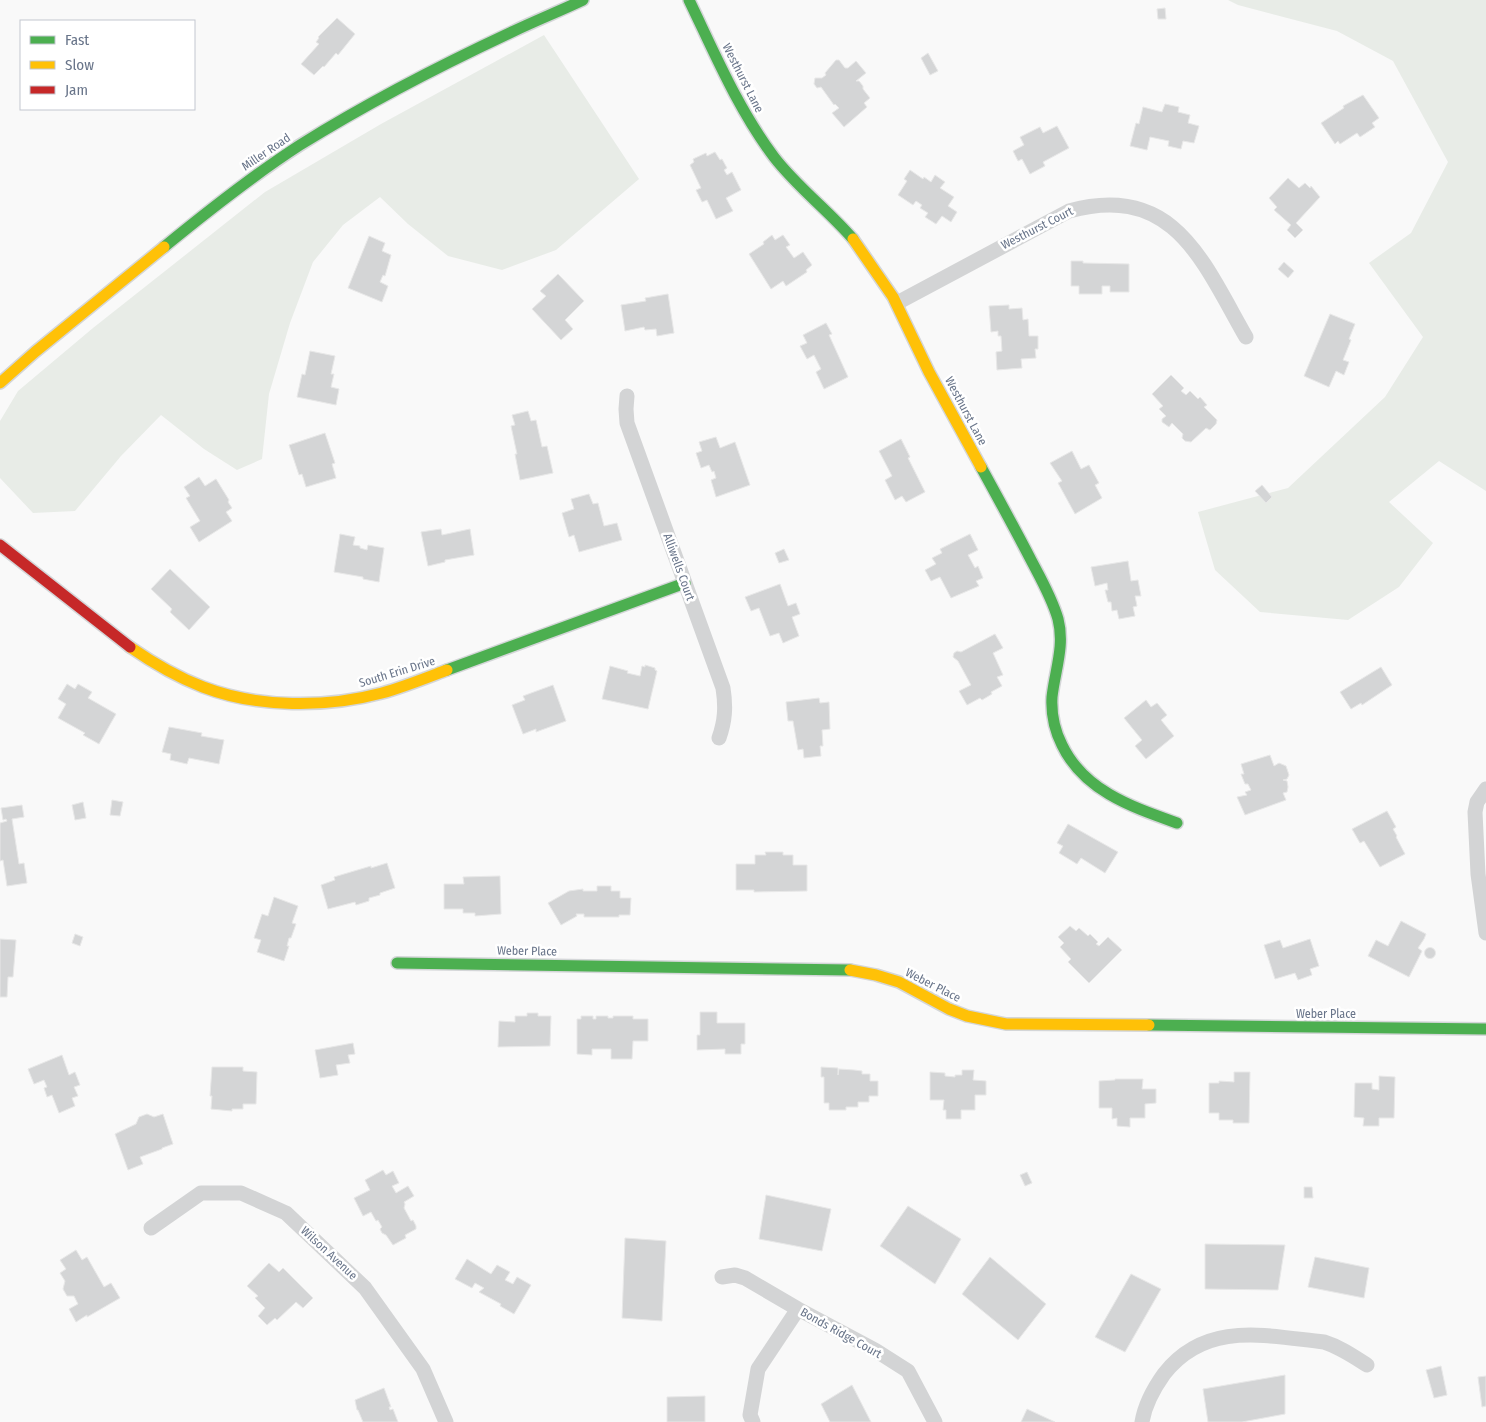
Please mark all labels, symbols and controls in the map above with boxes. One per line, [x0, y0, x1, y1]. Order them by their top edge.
legend [20, 20, 195, 110]
text: Fast [65, 31, 89, 49]
street label: Westhurst Lane [720, 41, 766, 115]
text: Slow [65, 56, 94, 74]
text: Jam [65, 81, 88, 99]
street label: Miller Road [239, 131, 293, 173]
street label: Westhurst Court [999, 204, 1075, 252]
street label: Westhurst Lane [942, 374, 990, 448]
street label: Alliwells Court [660, 532, 698, 602]
street label: South Erin Drive [357, 654, 437, 690]
street label: Weber Place [497, 943, 557, 959]
street label: Weber Place [903, 965, 963, 1005]
street label: Weber Place [1296, 1007, 1356, 1021]
street label: Wilson Avenue [298, 1223, 360, 1283]
street label: Bonds Ridge Court [798, 1305, 884, 1361]

